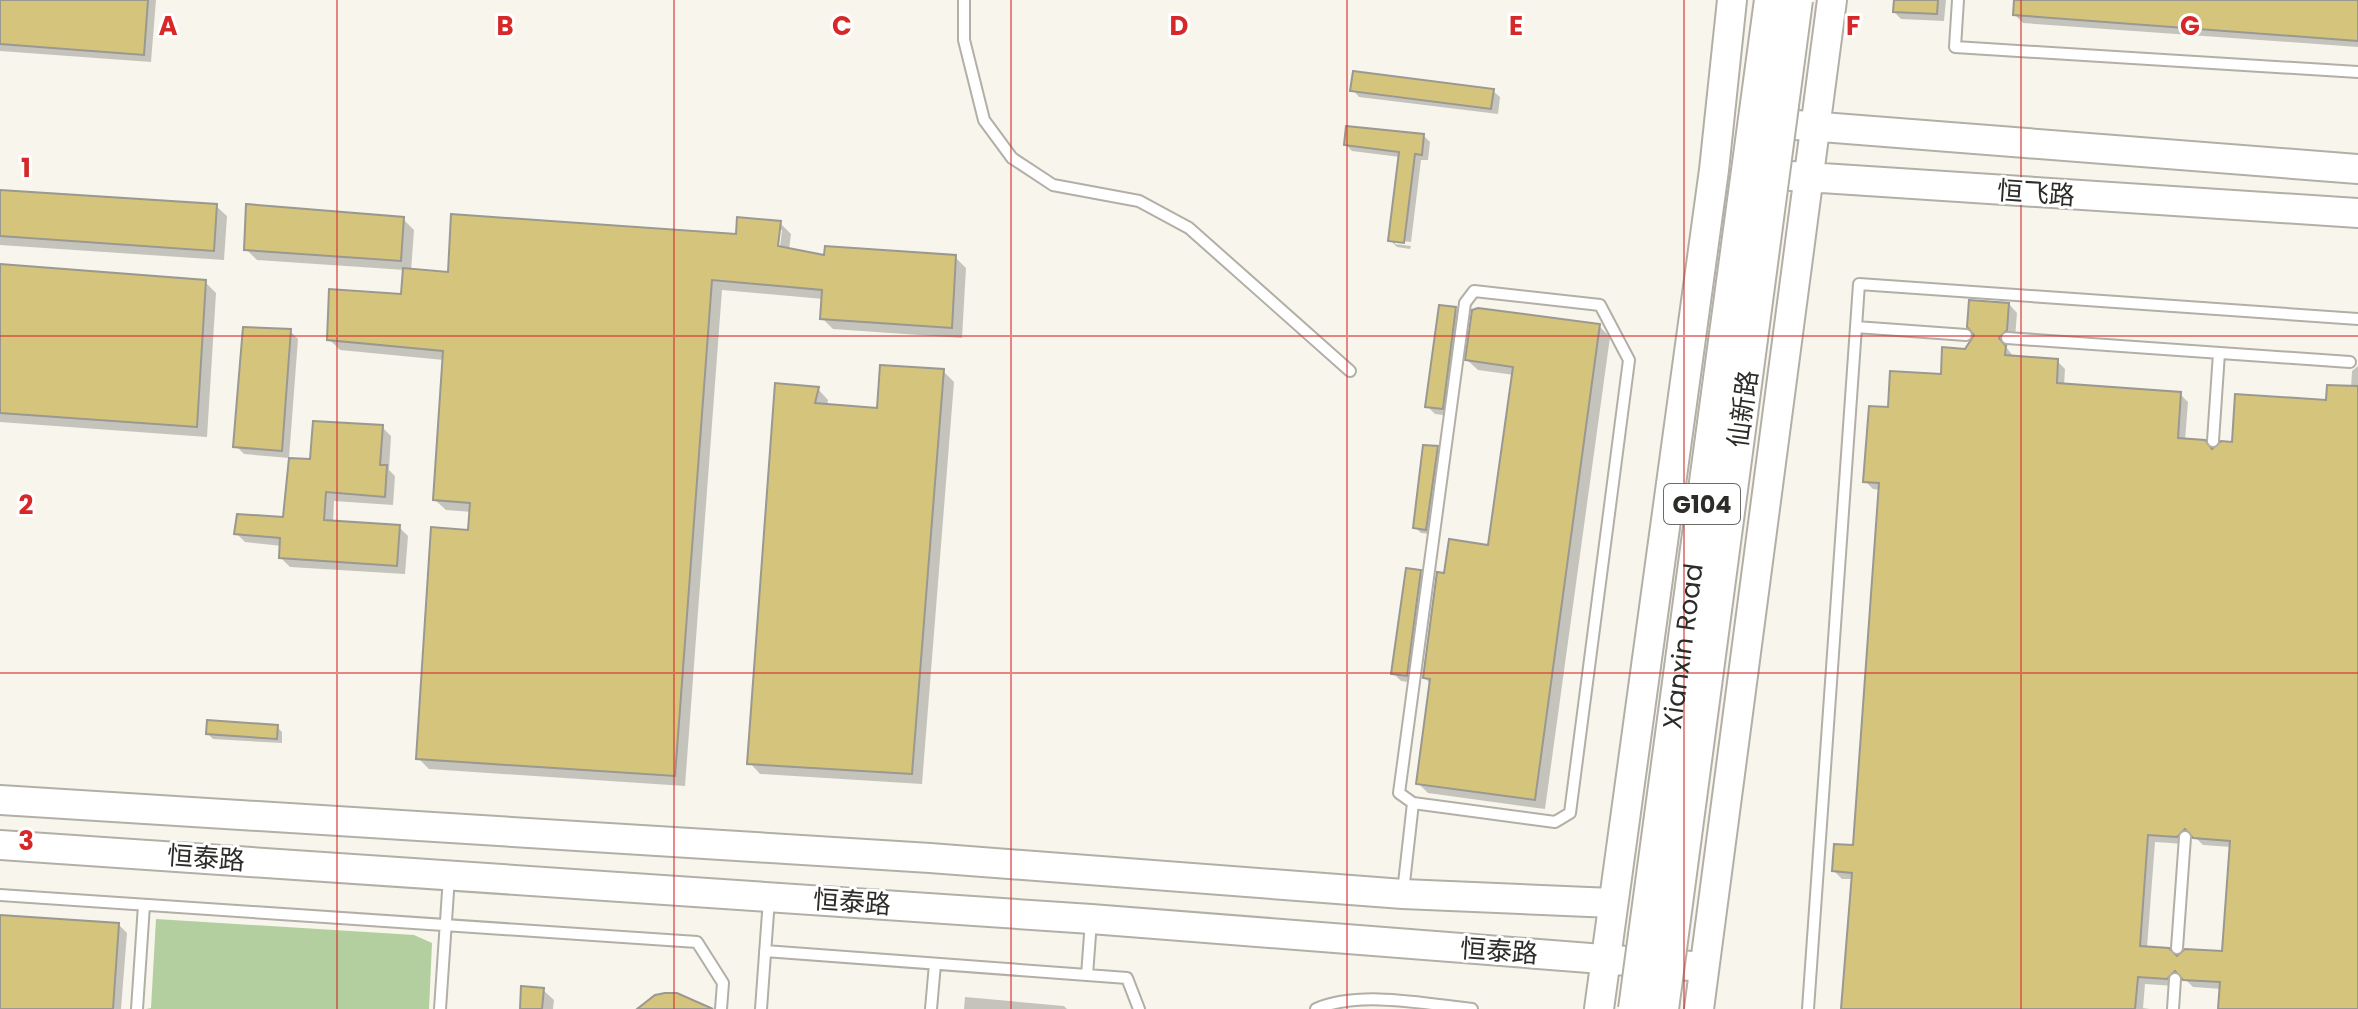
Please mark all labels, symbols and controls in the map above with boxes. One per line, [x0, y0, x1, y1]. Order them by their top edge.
text: A [158, 8, 178, 44]
text: B [496, 8, 514, 44]
text: C [832, 8, 852, 44]
text: D [1170, 8, 1189, 44]
text: E [1509, 8, 1523, 44]
text: F [1846, 8, 1860, 44]
text: G [2180, 8, 2200, 44]
text: 1 [21, 150, 31, 186]
street label: 恒飞路 [1996, 172, 2076, 214]
street label: 仙新路 [1720, 368, 1766, 450]
road number: G104 [1664, 484, 1740, 524]
text: 2 [19, 487, 34, 523]
street label: Xianxin Road [1654, 561, 1712, 731]
text: 3 [18, 823, 34, 859]
street label: 恒泰路 [166, 837, 246, 879]
street label: 恒泰路 [812, 881, 892, 923]
street label: 恒泰路 [1459, 930, 1539, 972]

